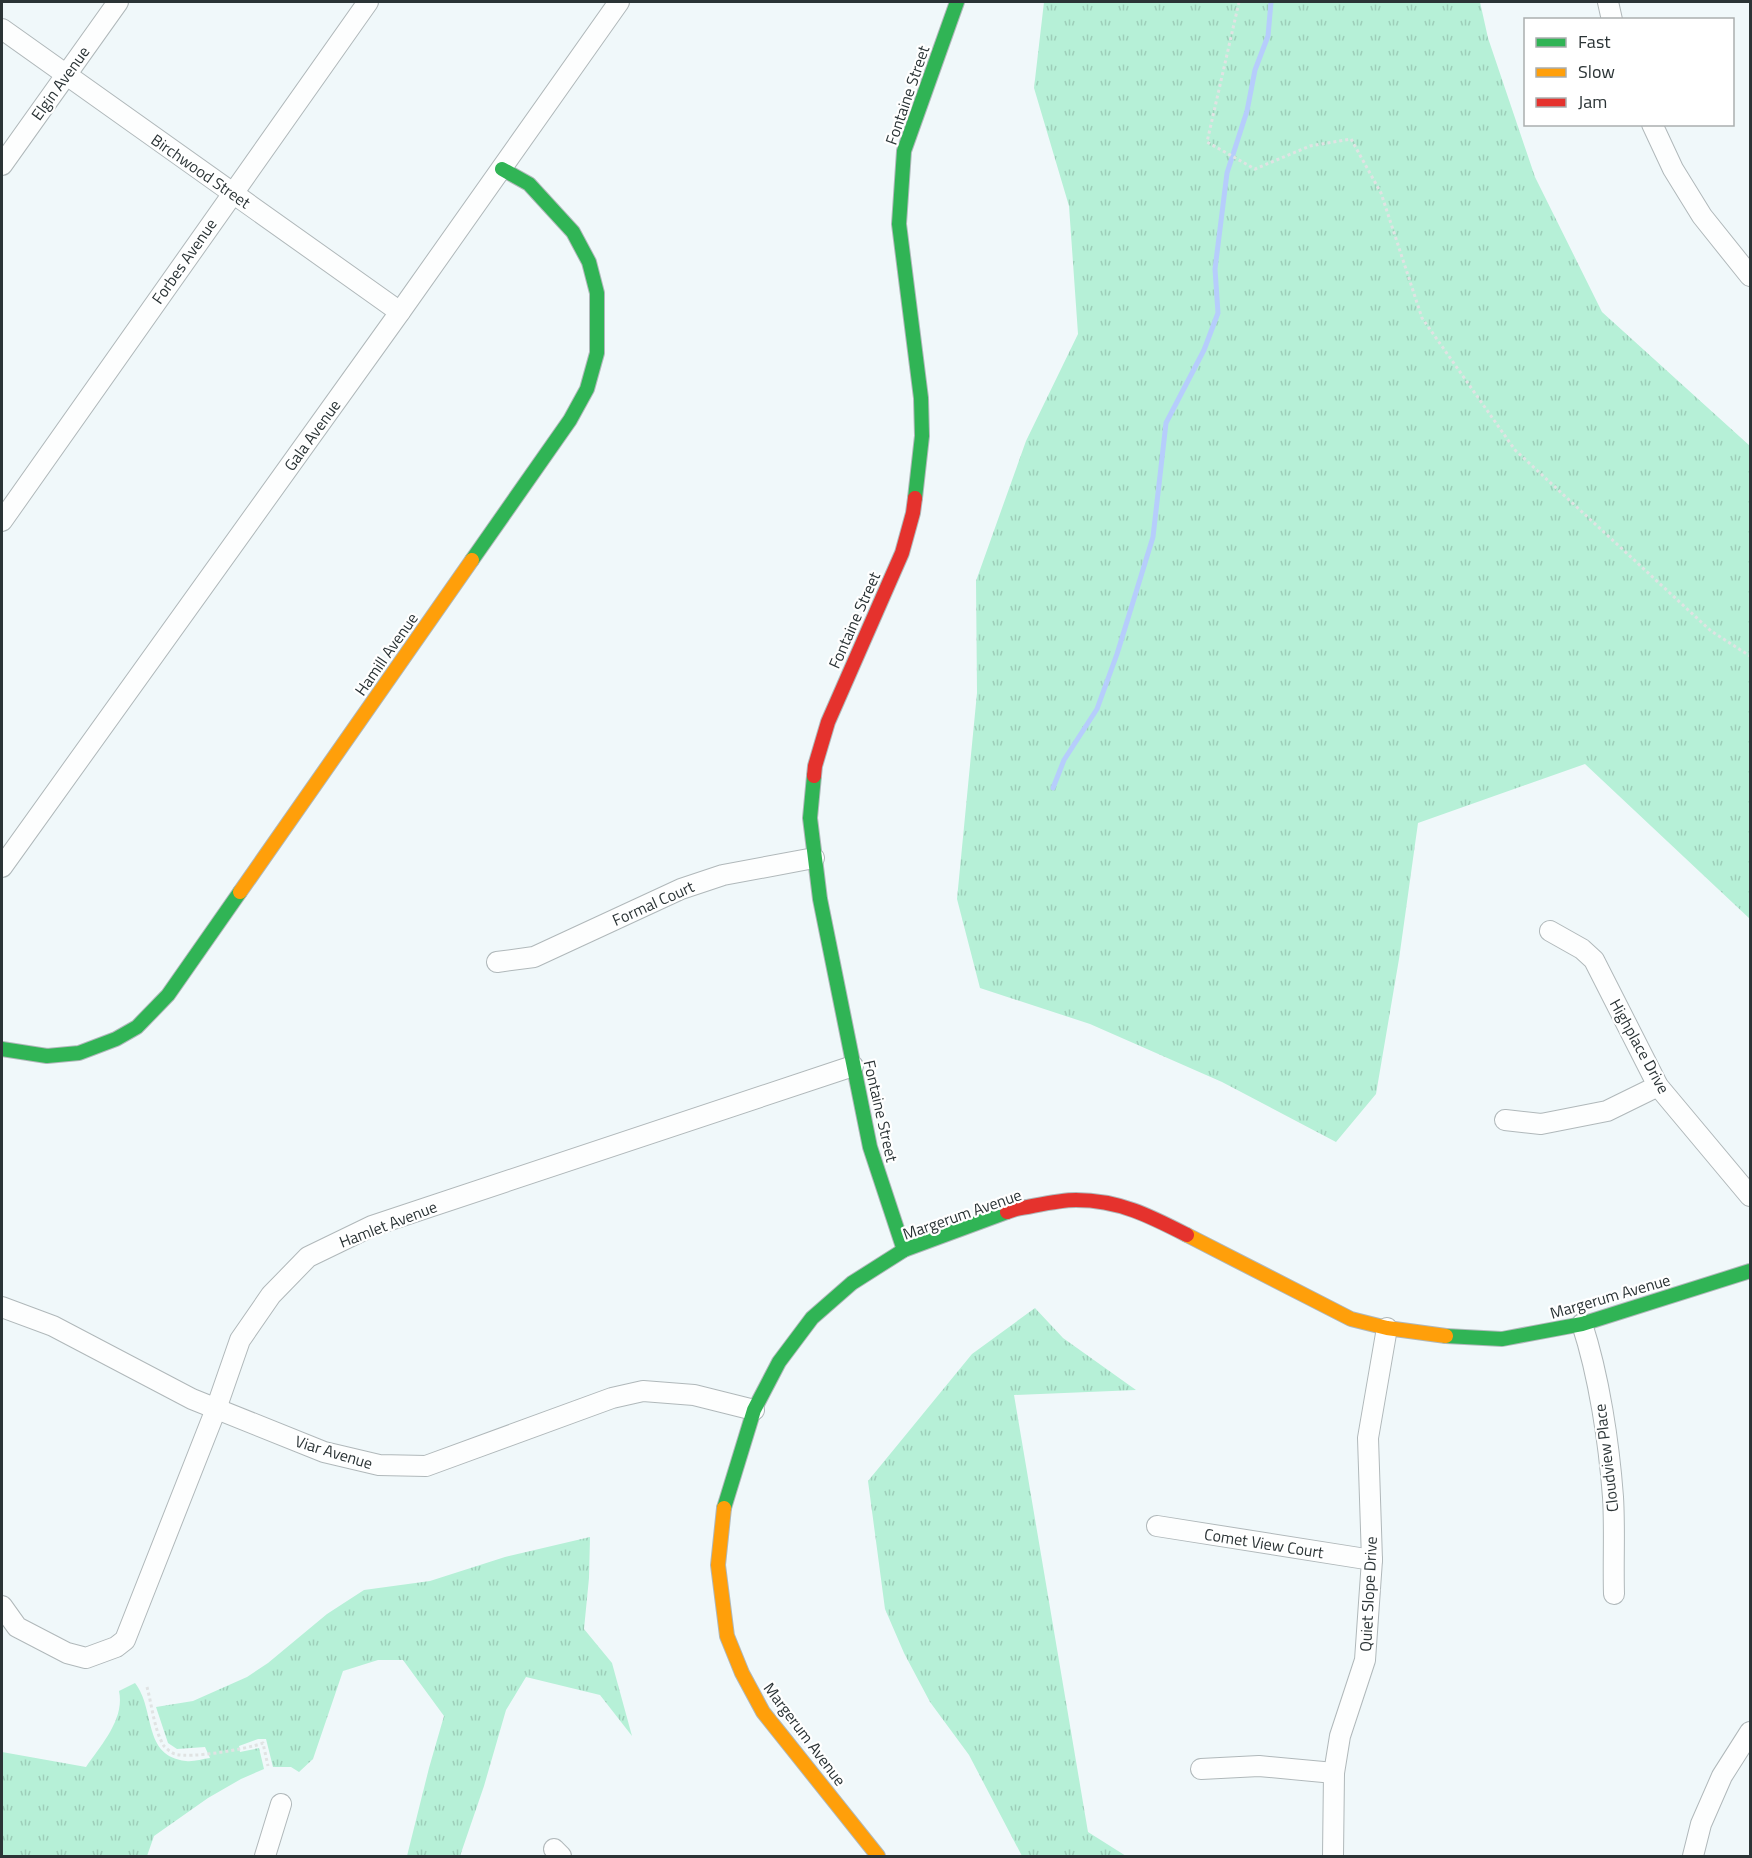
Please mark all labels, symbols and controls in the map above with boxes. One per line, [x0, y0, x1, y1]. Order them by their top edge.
legend [1524, 18, 1734, 126]
text: Fast [1578, 28, 1611, 55]
street label: Elgin Avenue [25, 41, 95, 125]
street label: Fontaine Street [879, 42, 935, 148]
text: Slow [1578, 58, 1615, 85]
text: Jam [1578, 88, 1607, 115]
street label: Birchwood Street [146, 128, 256, 214]
street label: Forbes Avenue [146, 213, 222, 309]
street label: Gala Avenue [278, 394, 346, 476]
street label: Fontaine Street [822, 567, 886, 672]
street label: Hamill Avenue [348, 608, 424, 700]
street label: Formal Court [608, 874, 698, 932]
street label: Highplace Drive [1604, 994, 1676, 1098]
street label: Fontaine Street [858, 1058, 904, 1165]
street label: Margerum Avenue [899, 1182, 1025, 1246]
street label: Hamlet Avenue [336, 1194, 440, 1254]
street label: Margerum Avenue [1547, 1267, 1673, 1325]
street label: Cloudview Place [1587, 1402, 1625, 1514]
street label: Viar Avenue [292, 1429, 376, 1475]
street label: Comet View Court [1203, 1522, 1326, 1564]
street label: Quiet Slope Drive [1353, 1536, 1383, 1652]
street label: Margerum Avenue [758, 1677, 852, 1791]

